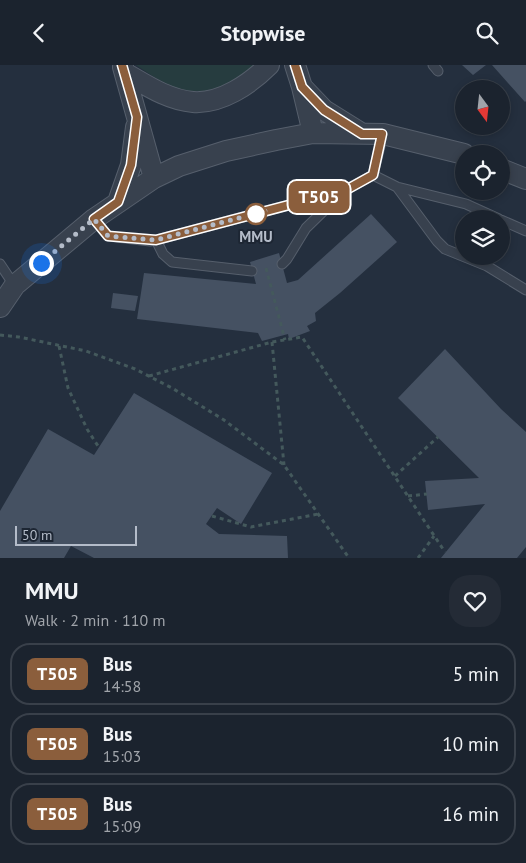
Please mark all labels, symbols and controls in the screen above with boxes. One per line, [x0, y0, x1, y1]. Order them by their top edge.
icon: back [25, 19, 53, 47]
text: Stopwise [221, 19, 305, 47]
icon: search [473, 19, 501, 47]
north arrow [455, 80, 510, 135]
map controls [455, 80, 510, 265]
button: locate [455, 145, 510, 200]
line badge: T505 [284, 181, 354, 213]
text: T505 [299, 185, 339, 208]
marker: MMU [245, 203, 267, 225]
button: layers [455, 210, 510, 265]
place label: MMU [239, 227, 273, 246]
your location [29, 251, 54, 276]
scale bar [15, 523, 138, 546]
text: 50 m [22, 526, 52, 544]
text: MMU [25, 575, 78, 606]
button: heart [449, 575, 501, 627]
text: Walk · 2 min · 110 m [25, 610, 165, 630]
text: Bus [103, 652, 132, 676]
text: T505 [37, 662, 78, 685]
text: 5 min [453, 662, 499, 686]
text: 14:58 [103, 676, 141, 696]
text: Bus [103, 722, 132, 746]
text: T505 [37, 732, 78, 755]
text: 10 min [442, 732, 499, 756]
text: 15:03 [103, 746, 141, 766]
text: Bus [103, 792, 132, 816]
text: T505 [37, 802, 78, 825]
text: 16 min [442, 802, 499, 826]
text: 15:09 [103, 816, 141, 836]

